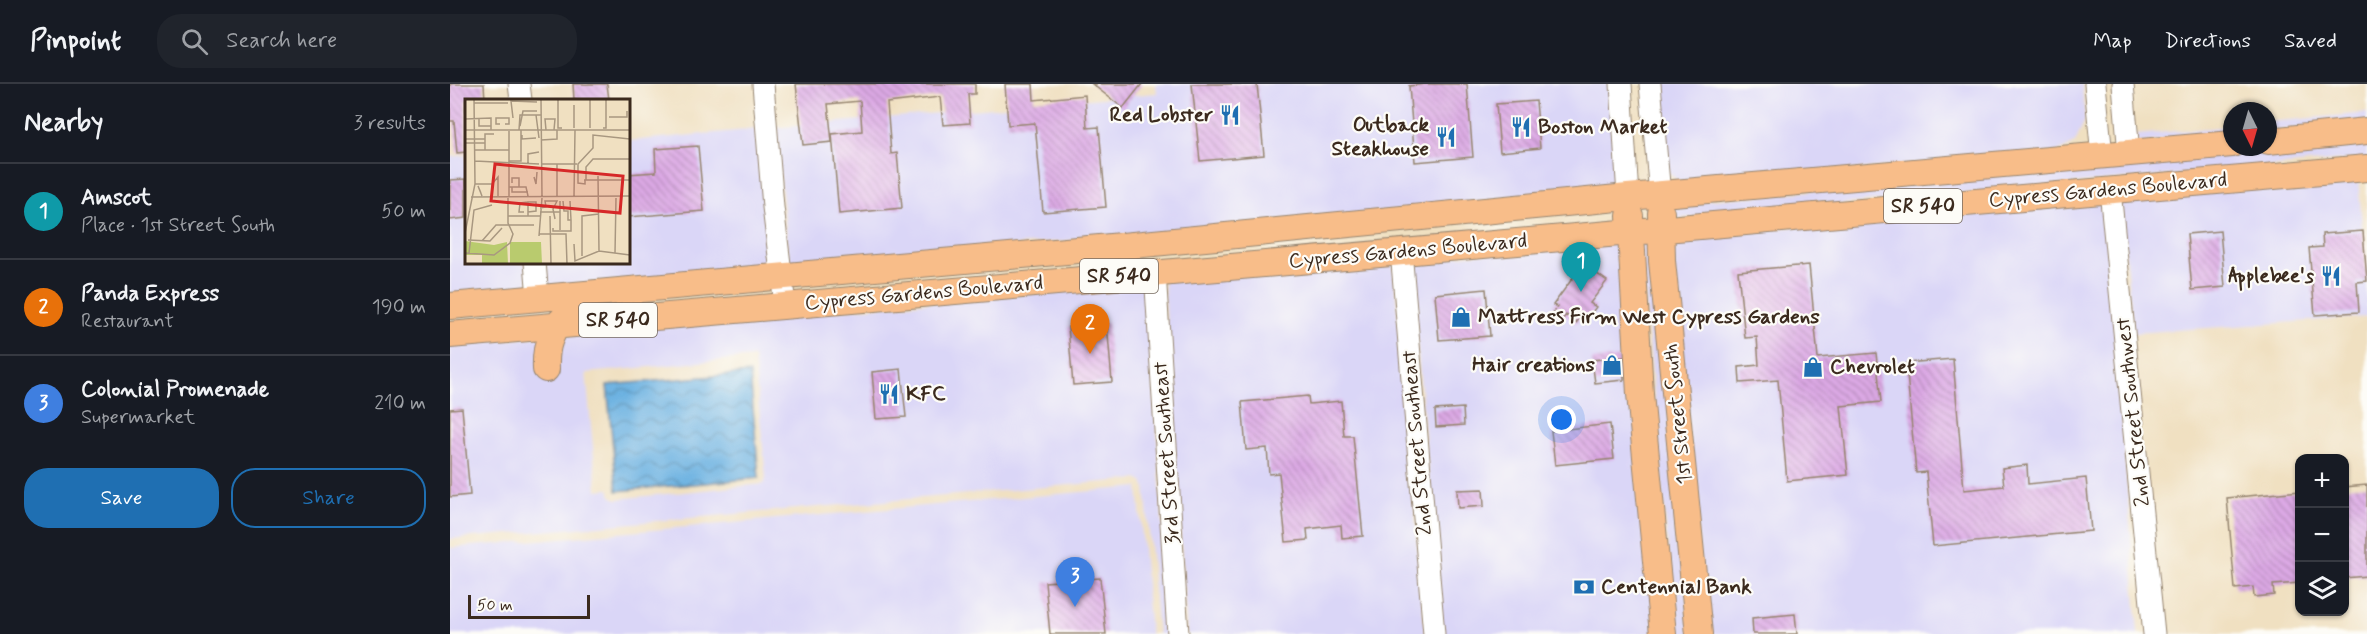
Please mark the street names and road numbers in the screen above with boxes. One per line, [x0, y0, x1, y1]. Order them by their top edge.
street label: Cypress Gardens Boulevard [1988, 166, 2228, 214]
road number: SR 540 [1884, 189, 1962, 223]
street label: Cypress Gardens Boulevard [1288, 227, 1528, 275]
road number: SR 540 [1080, 259, 1158, 293]
street label: Cypress Gardens Boulevard [804, 269, 1044, 317]
road number: SR 540 [579, 303, 657, 337]
street label: 2nd Street Southwest [2109, 315, 2157, 508]
street label: 1st Street South [1657, 342, 1699, 486]
street label: 2nd Street Southeast [1395, 349, 1439, 537]
street label: 3rd Street Southeast [1147, 360, 1187, 545]

